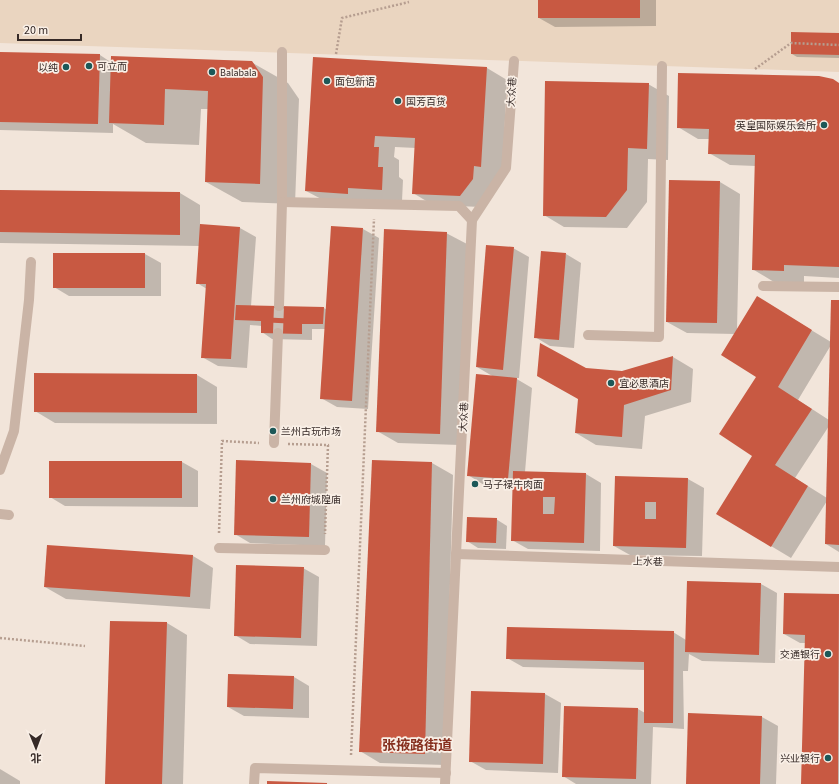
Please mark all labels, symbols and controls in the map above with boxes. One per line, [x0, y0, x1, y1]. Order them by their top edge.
scale bar [18, 16, 81, 42]
text: 20 m [24, 22, 48, 39]
place label: 可立而 [97, 60, 127, 74]
place label: 以纯 [38, 61, 58, 75]
marker: 可立而 [84, 61, 94, 71]
marker: 以纯 [61, 62, 71, 72]
place label: Balabala [220, 66, 257, 80]
marker: Balabala [207, 67, 217, 77]
place label: 面包新语 [335, 75, 375, 89]
marker: 面包新语 [322, 76, 332, 86]
street label: 大众巷 [504, 77, 520, 108]
place label: 国芳百货 [406, 95, 446, 109]
marker: 国芳百货 [393, 96, 403, 106]
place label: 英皇国际娱乐会所 [736, 119, 816, 133]
marker: 英皇国际娱乐会所 [819, 120, 829, 130]
place label: 宜必思酒店 [619, 377, 669, 391]
marker: 宜必思酒店 [606, 378, 616, 388]
street label: 大众巷 [456, 402, 472, 432]
place label: 兰州古玩市场 [281, 425, 341, 439]
marker: 兰州古玩市场 [268, 426, 278, 436]
place label: 马子禄牛肉面 [483, 478, 543, 492]
marker: 马子禄牛肉面 [470, 479, 480, 489]
place label: 兰州府城隍庙 [281, 493, 341, 507]
marker: 兰州府城隍庙 [268, 494, 278, 504]
street label: 上水巷 [633, 554, 663, 570]
place label: 交通银行 [780, 648, 820, 662]
marker: 交通银行 [823, 649, 833, 659]
north arrow [16, 728, 56, 768]
district label: 张掖路街道 [382, 736, 452, 756]
text: 北 [31, 750, 42, 765]
place label: 兴业银行 [780, 752, 820, 766]
marker: 兴业银行 [823, 753, 833, 763]

